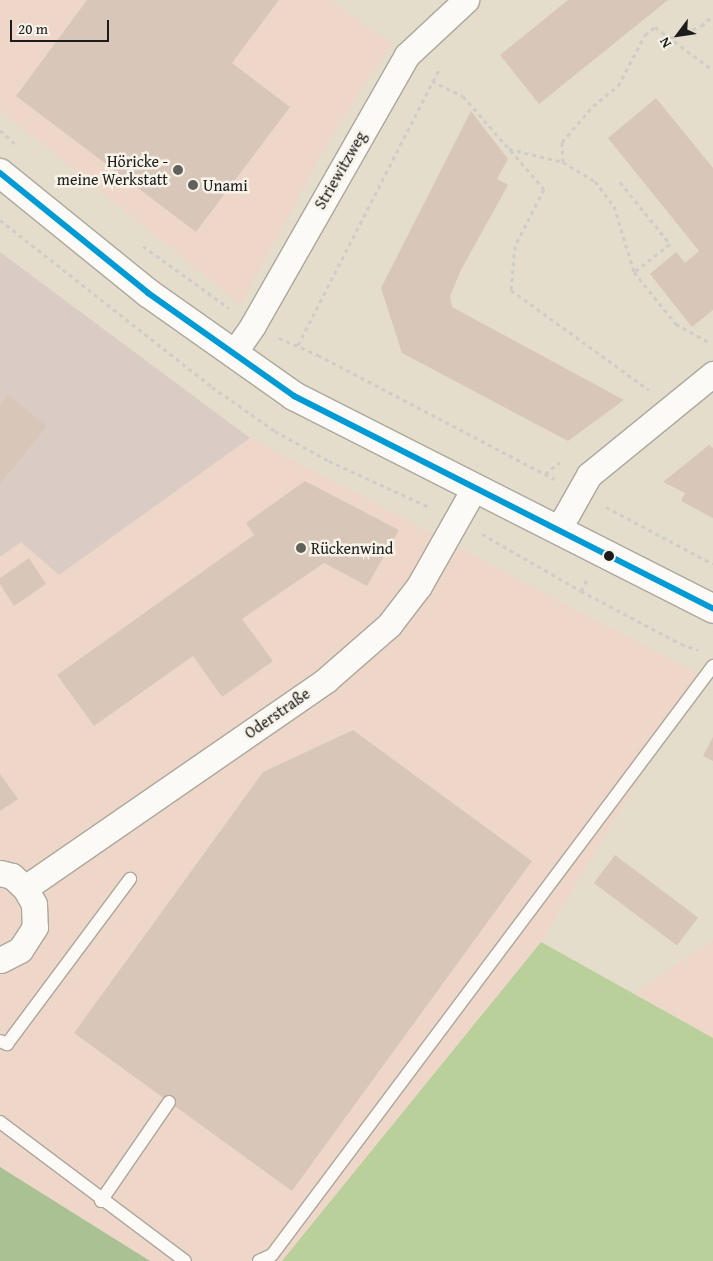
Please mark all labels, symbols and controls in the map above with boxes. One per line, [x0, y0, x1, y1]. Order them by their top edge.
scale bar [12, 10, 111, 42]
north arrow [653, 10, 703, 60]
text: 20 m [18, 18, 48, 39]
text: N [654, 34, 676, 52]
street label: Striewitzweg [310, 128, 370, 212]
place label: Höricke - meine Werkstatt [57, 151, 168, 189]
marker: Höricke - meine Werkstatt [172, 164, 184, 176]
place label: Unami [203, 175, 248, 195]
marker: Unami [187, 179, 199, 191]
place label: Rückenwind [311, 538, 393, 558]
marker: Rückenwind [295, 542, 307, 554]
unlabelled marker [604, 551, 614, 561]
street label: Oderstraße [241, 684, 313, 742]

